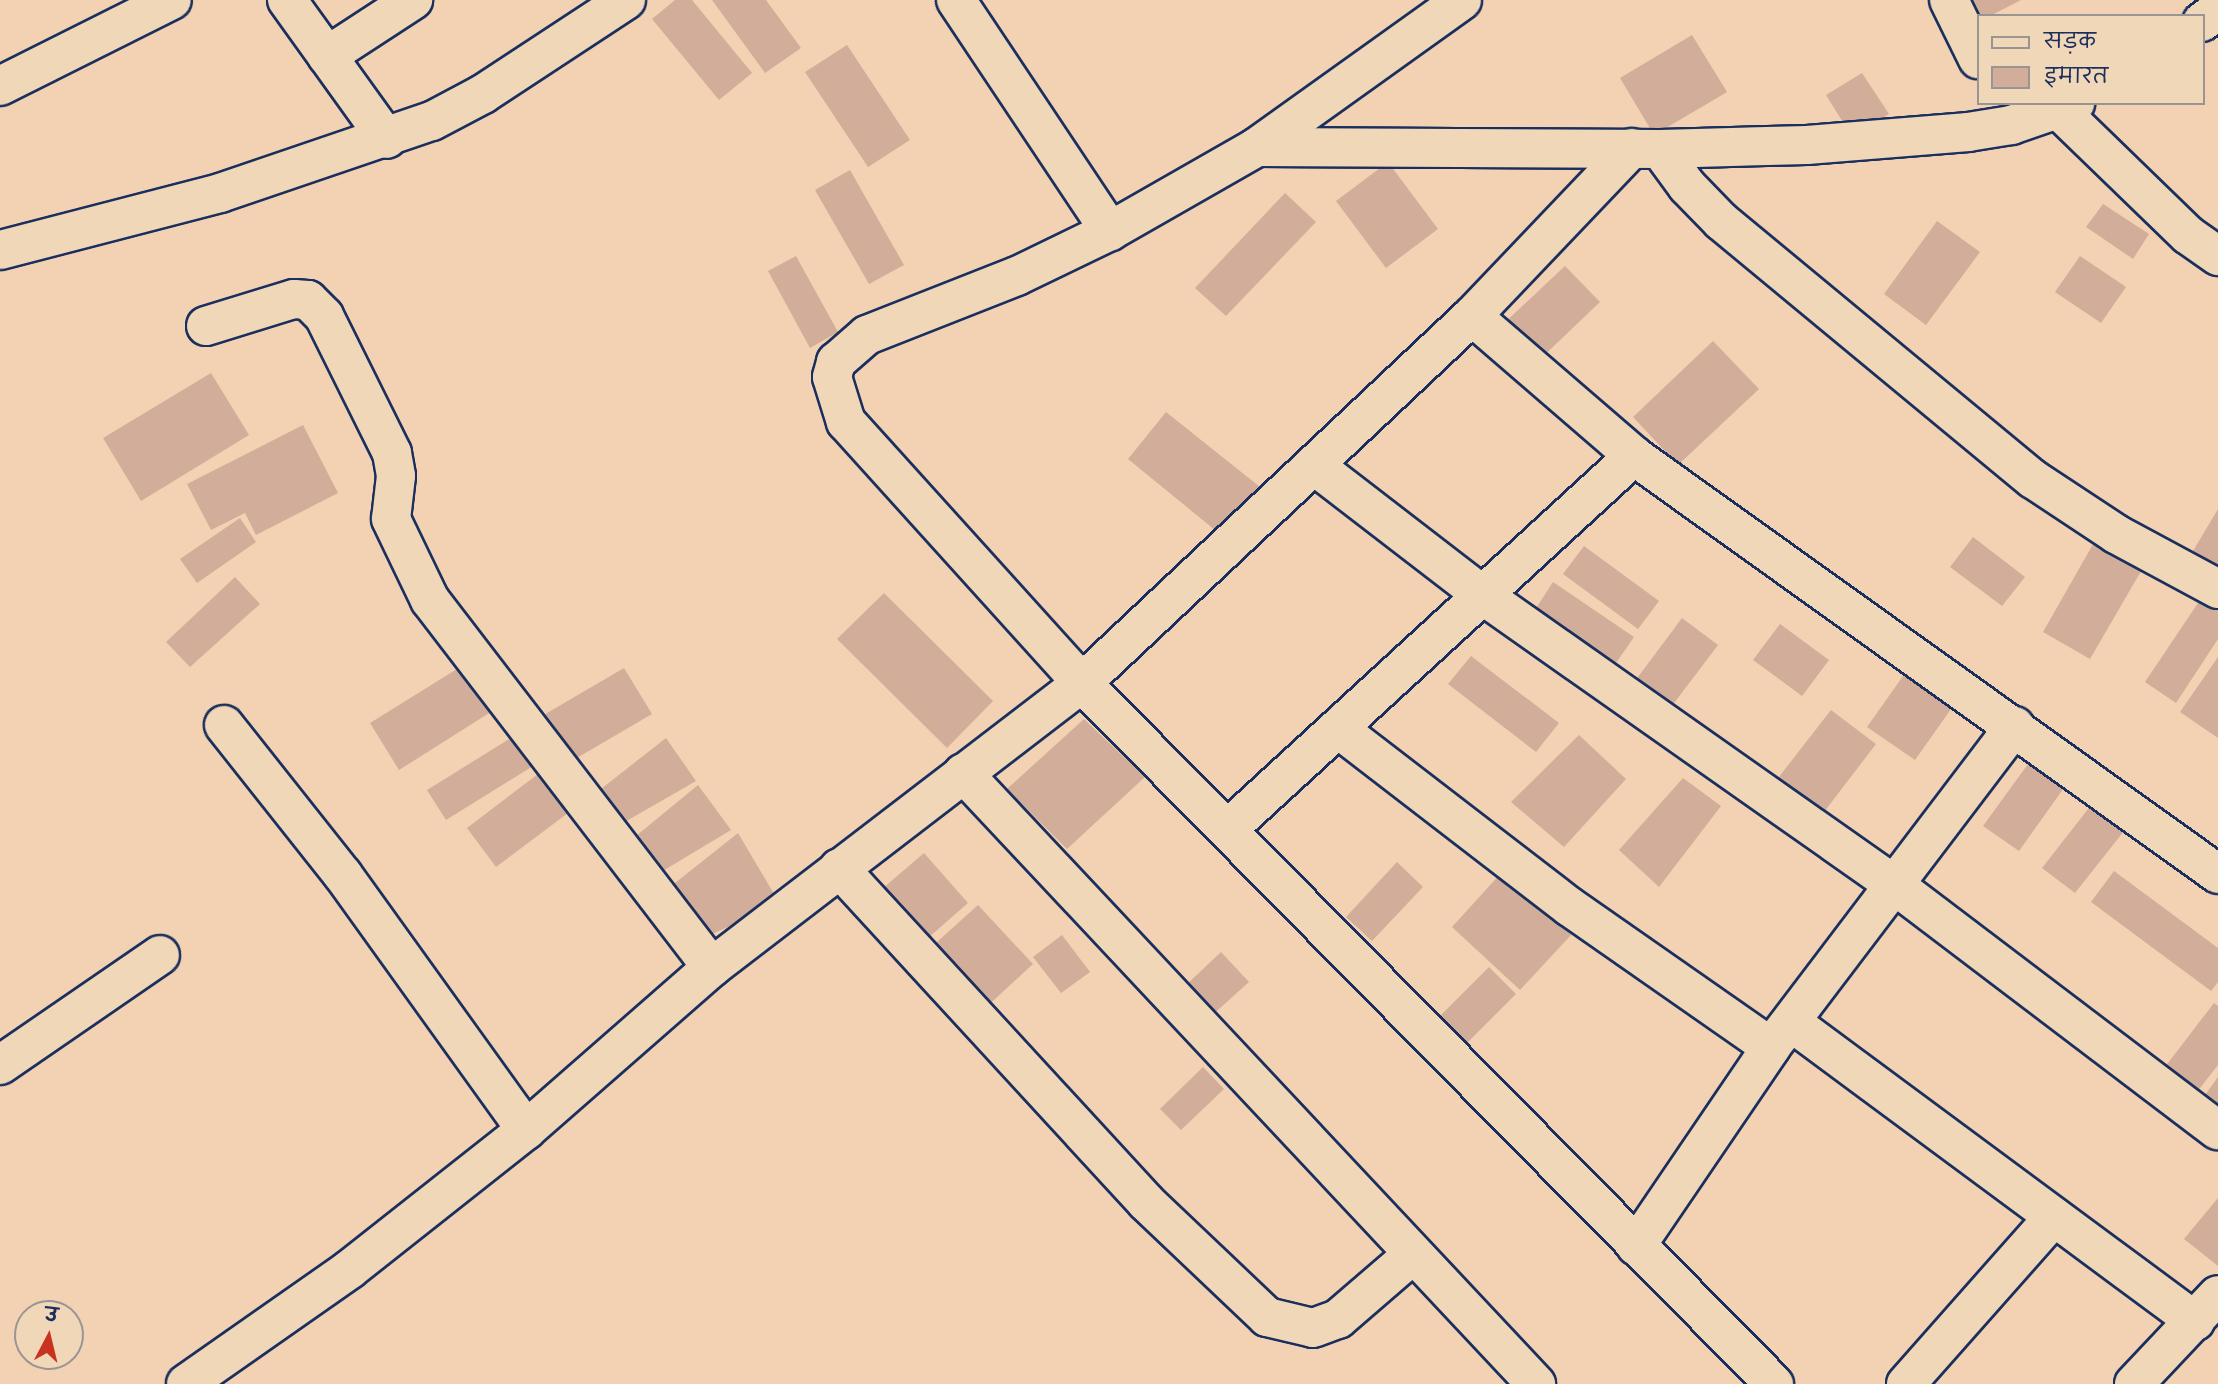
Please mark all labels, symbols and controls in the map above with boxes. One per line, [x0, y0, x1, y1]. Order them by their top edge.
legend [1976, 14, 2204, 105]
text: सड़क [2044, 27, 2096, 56]
text: इमारत [2044, 62, 2108, 91]
north arrow [14, 1300, 84, 1370]
text: उ [43, 1301, 59, 1330]

